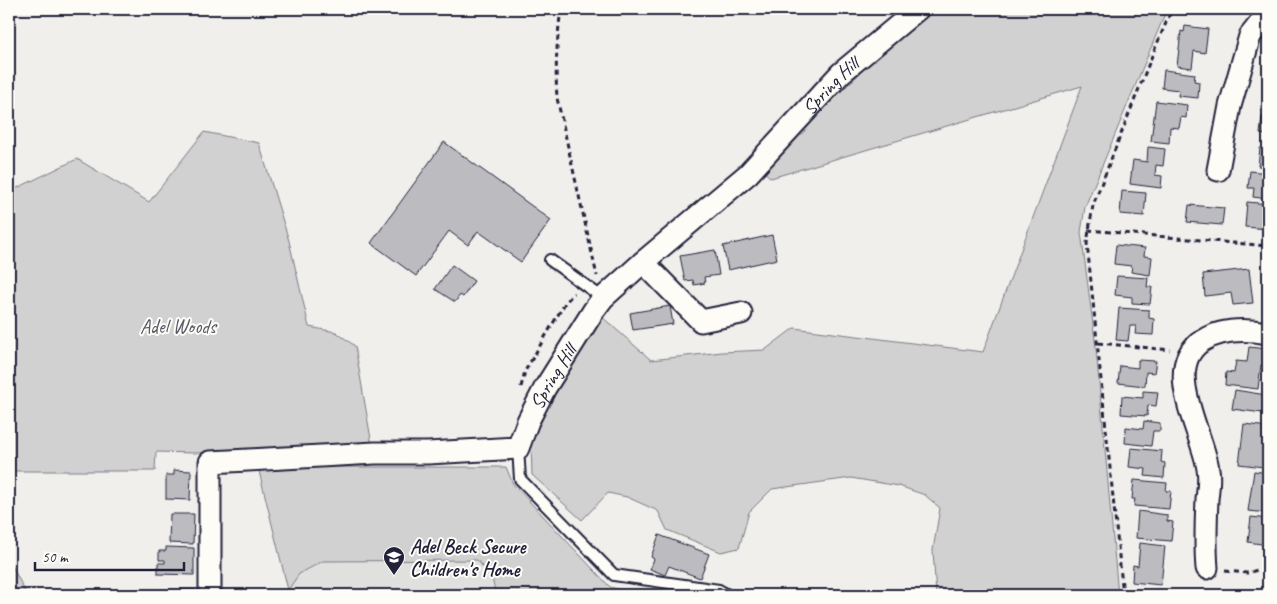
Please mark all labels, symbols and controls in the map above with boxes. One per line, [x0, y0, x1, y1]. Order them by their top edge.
street label: Spring Hill [797, 49, 867, 120]
park label: Adel Woods [140, 314, 218, 339]
street label: Spring Hill [524, 337, 584, 413]
place label: Adel Beck Secure Children's Home [410, 534, 527, 582]
scale bar [35, 539, 184, 571]
school or university icon: Adel Beck Secure Children's Home [382, 545, 406, 576]
text: 50 m [42, 548, 69, 567]

